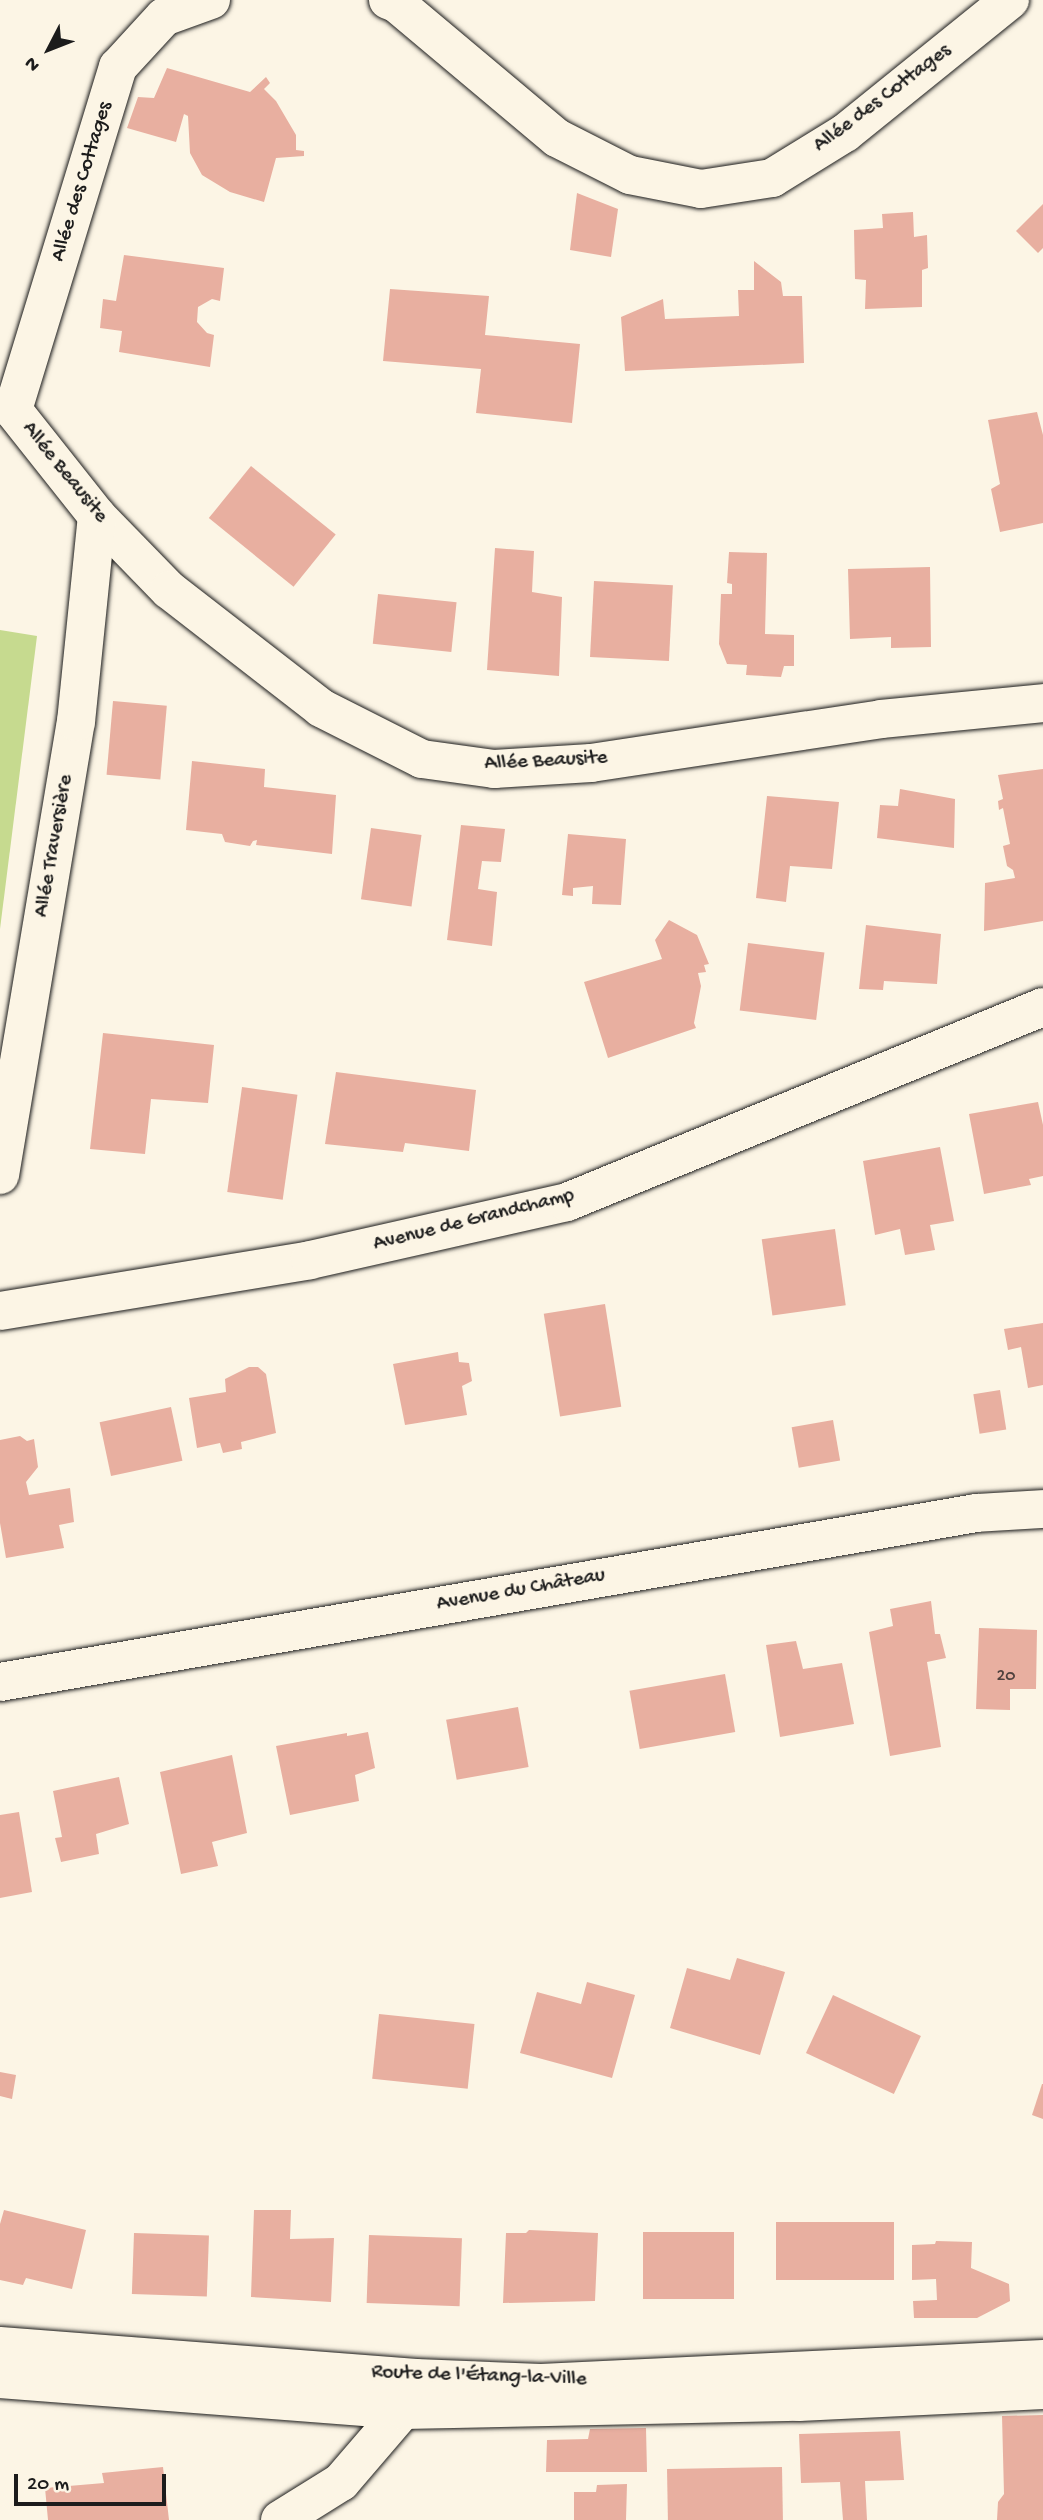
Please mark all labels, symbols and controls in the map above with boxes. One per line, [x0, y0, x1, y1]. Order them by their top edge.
north arrow [14, 14, 84, 84]
street label: Allée des Cottages [809, 39, 957, 159]
text: N [20, 51, 46, 76]
street label: Allée des Cottages [47, 99, 119, 265]
street label: Allée Beausite [15, 417, 113, 529]
street label: Allée Beausite [484, 746, 608, 778]
street label: Allée Traversière [30, 773, 80, 919]
street label: Avenue de Grandchamp [371, 1184, 577, 1258]
street label: Avenue du Château [435, 1564, 607, 1618]
house number: 20 [996, 1666, 1016, 1688]
street label: Route de l'Étang-la-Ville [371, 2361, 587, 2393]
scale bar [18, 2460, 170, 2504]
text: 20 m [27, 2473, 69, 2498]

